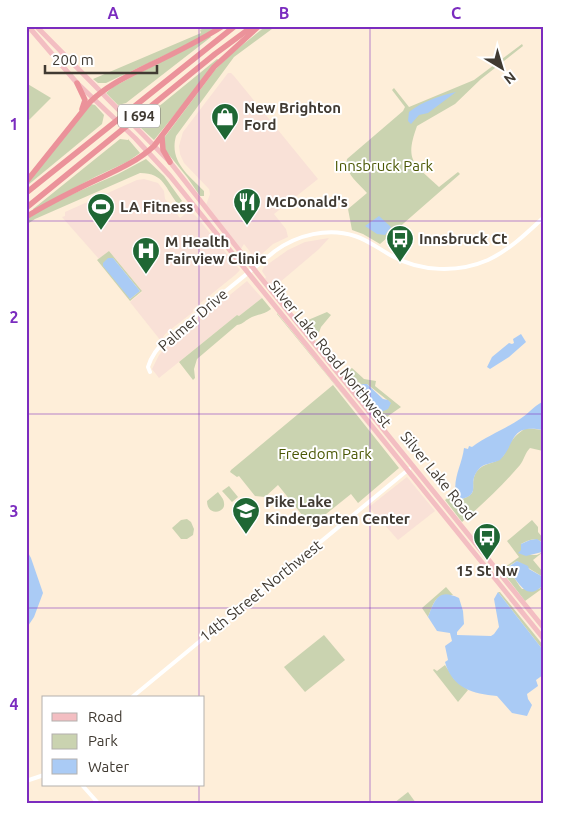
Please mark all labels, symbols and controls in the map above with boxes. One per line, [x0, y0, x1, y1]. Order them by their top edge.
text: A [107, 4, 119, 22]
text: B [279, 4, 289, 22]
text: C [451, 4, 461, 22]
scale bar [45, 42, 158, 74]
north arrow [476, 42, 526, 92]
text: 200 m [52, 51, 94, 68]
text: N [501, 69, 519, 88]
place label: New Brighton Ford [244, 99, 341, 133]
shop icon: New Brighton Ford [210, 102, 240, 141]
road number: I 694 [118, 104, 160, 128]
text: 1 [9, 115, 19, 133]
park label: Innsbruck Park [335, 157, 434, 174]
restaurant icon: McDonald's [232, 187, 262, 226]
sports icon: LA Fitness [86, 192, 116, 231]
place label: McDonald's [266, 193, 348, 210]
place label: LA Fitness [120, 198, 193, 215]
bus stop icon: Innsbruck Ct [385, 224, 415, 263]
place label: Innsbruck Ct [419, 230, 508, 247]
place label: M Health Fairview Clinic [165, 233, 267, 267]
hospital icon: M Health Fairview Clinic [131, 236, 161, 275]
street label: Silver Lake Road Northwest [266, 277, 395, 431]
street label: Palmer Drive [155, 285, 231, 354]
text: 2 [9, 308, 19, 326]
street label: Silver Lake Road [397, 428, 479, 523]
park label: Freedom Park [278, 445, 372, 462]
place label: Pike Lake Kindergarten Center [265, 493, 411, 527]
school or university icon: Pike Lake Kindergarten Center [231, 496, 261, 535]
text: 3 [9, 502, 19, 520]
bus stop icon: 15 St Nw [472, 522, 502, 561]
street label: 14th Street Northwest [196, 536, 325, 645]
place label: 15 St Nw [456, 562, 518, 579]
text: 4 [9, 695, 19, 713]
legend [42, 696, 205, 786]
text: Road [88, 708, 123, 725]
text: Park [88, 732, 118, 749]
text: Water [88, 758, 129, 775]

